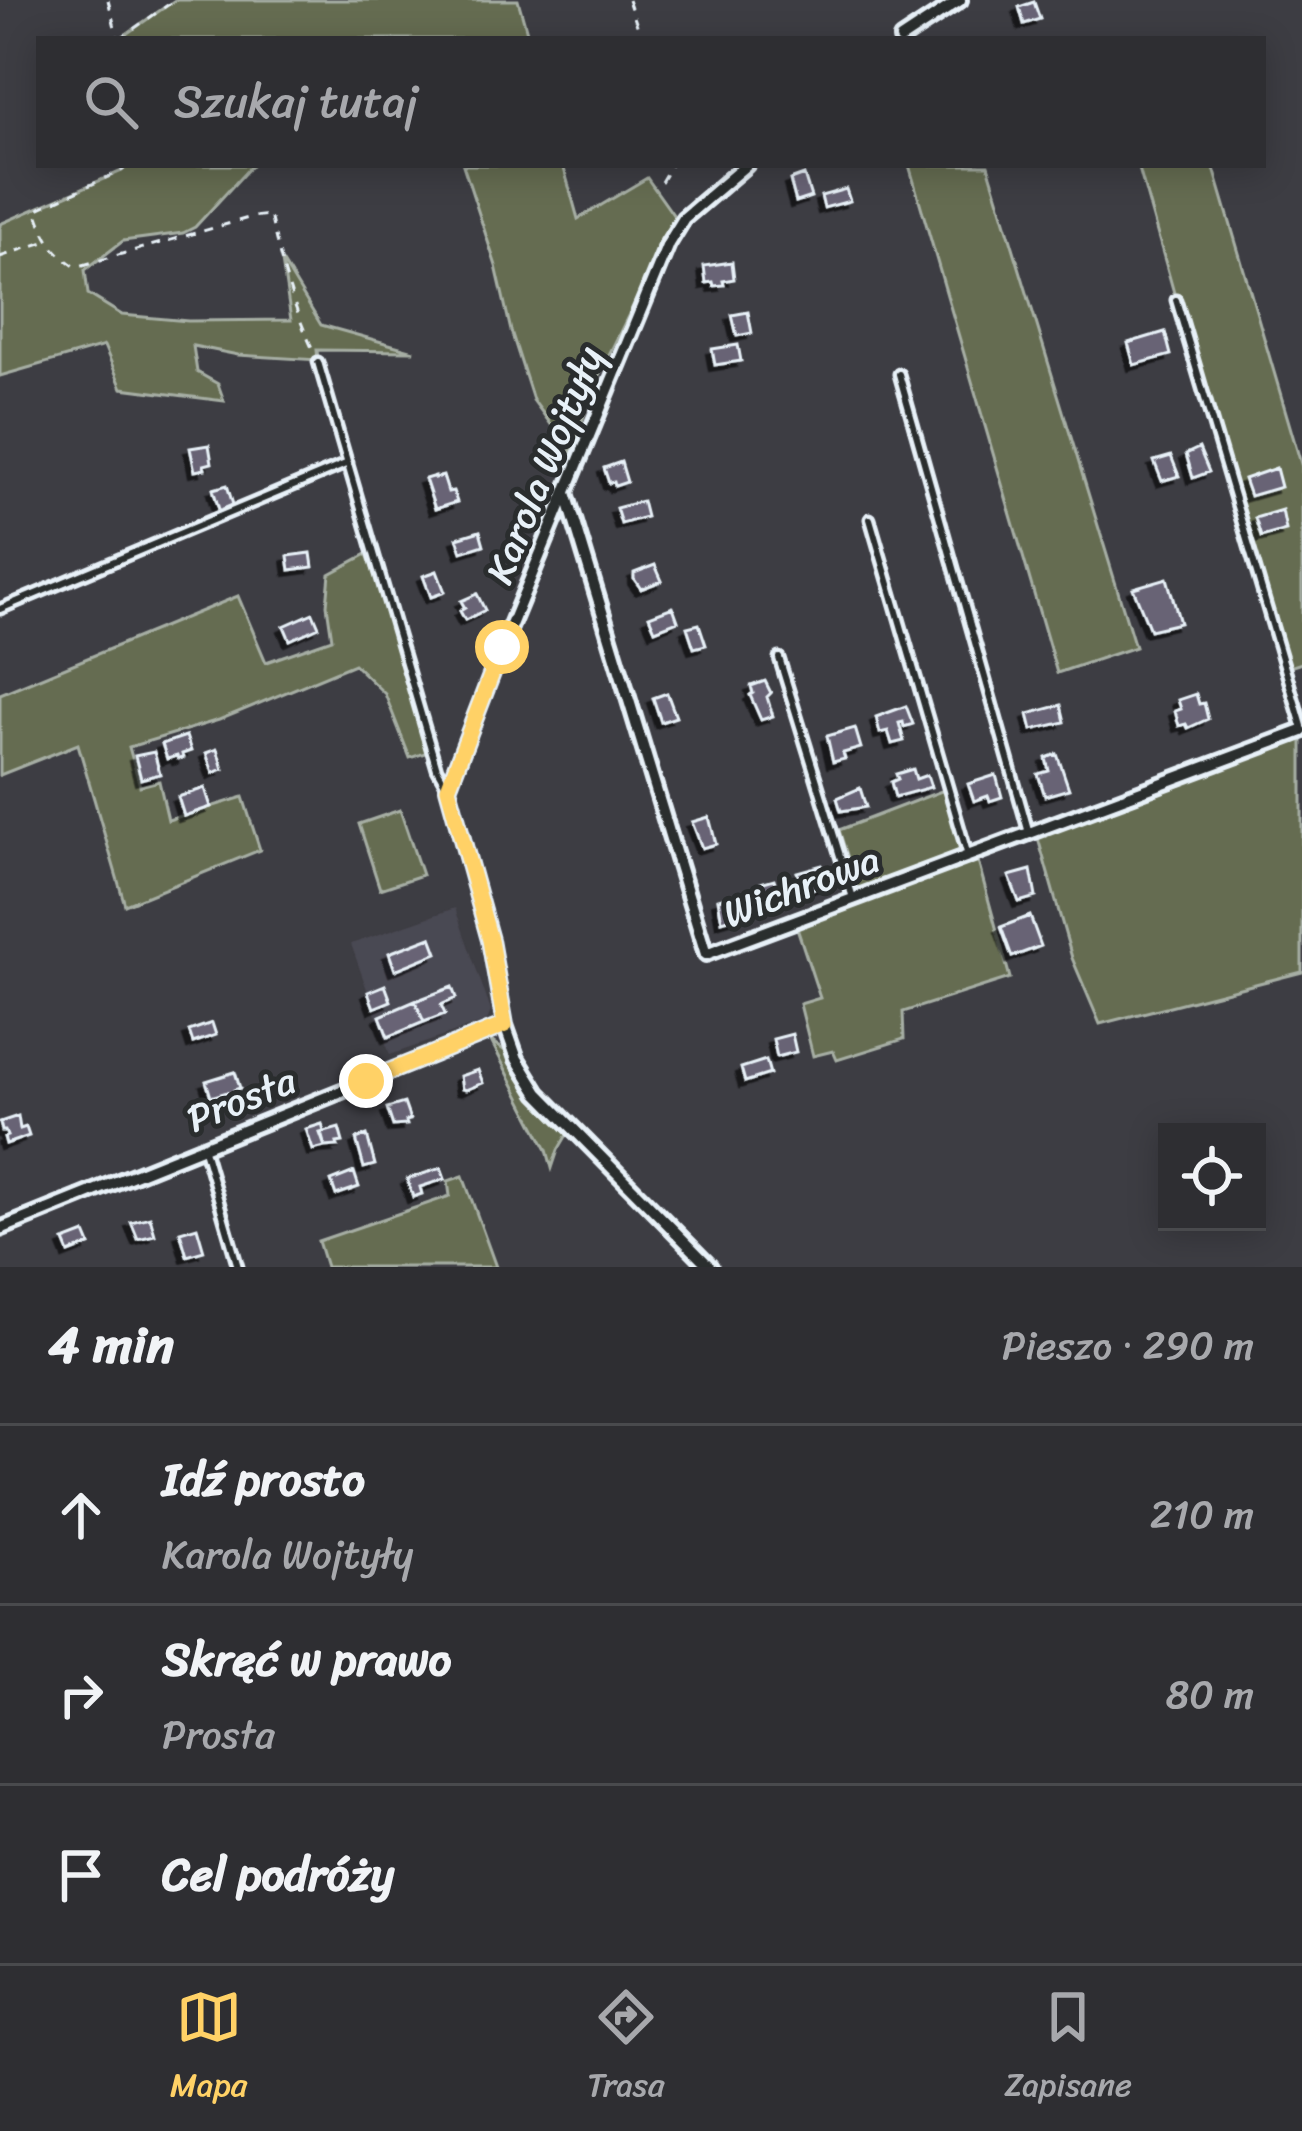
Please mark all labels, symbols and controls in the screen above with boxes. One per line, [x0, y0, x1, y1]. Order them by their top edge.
search box [36, 36, 1266, 168]
text: Szukaj tutaj [174, 62, 418, 142]
icon: search [78, 69, 144, 135]
street label: Karola Wojtyły [465, 336, 623, 594]
route start [475, 620, 529, 674]
street label: Wichrowa [713, 824, 890, 947]
street label: Prosta [176, 1046, 307, 1152]
route end [339, 1054, 393, 1108]
map controls [1158, 1123, 1266, 1231]
button: locate [1158, 1123, 1266, 1231]
text: 4 min [48, 1300, 174, 1390]
text: Pieszo · 290 m [1002, 1311, 1254, 1380]
text: Idź prosto [162, 1440, 365, 1520]
text: 210 m [1150, 1480, 1254, 1549]
icon: ahead [48, 1482, 114, 1548]
text: Karola Wojtyły [162, 1520, 413, 1589]
text: Skręć w prawo [162, 1620, 451, 1700]
text: 80 m [1166, 1660, 1254, 1729]
icon: right [48, 1662, 114, 1728]
text: Prosta [162, 1700, 275, 1769]
text: Cel podróży [162, 1835, 394, 1915]
icon: arrive [48, 1842, 114, 1908]
tab: Mapa [170, 1984, 247, 2114]
tab: Trasa [587, 1984, 665, 2114]
tab: Zapisane [1004, 1984, 1132, 2114]

